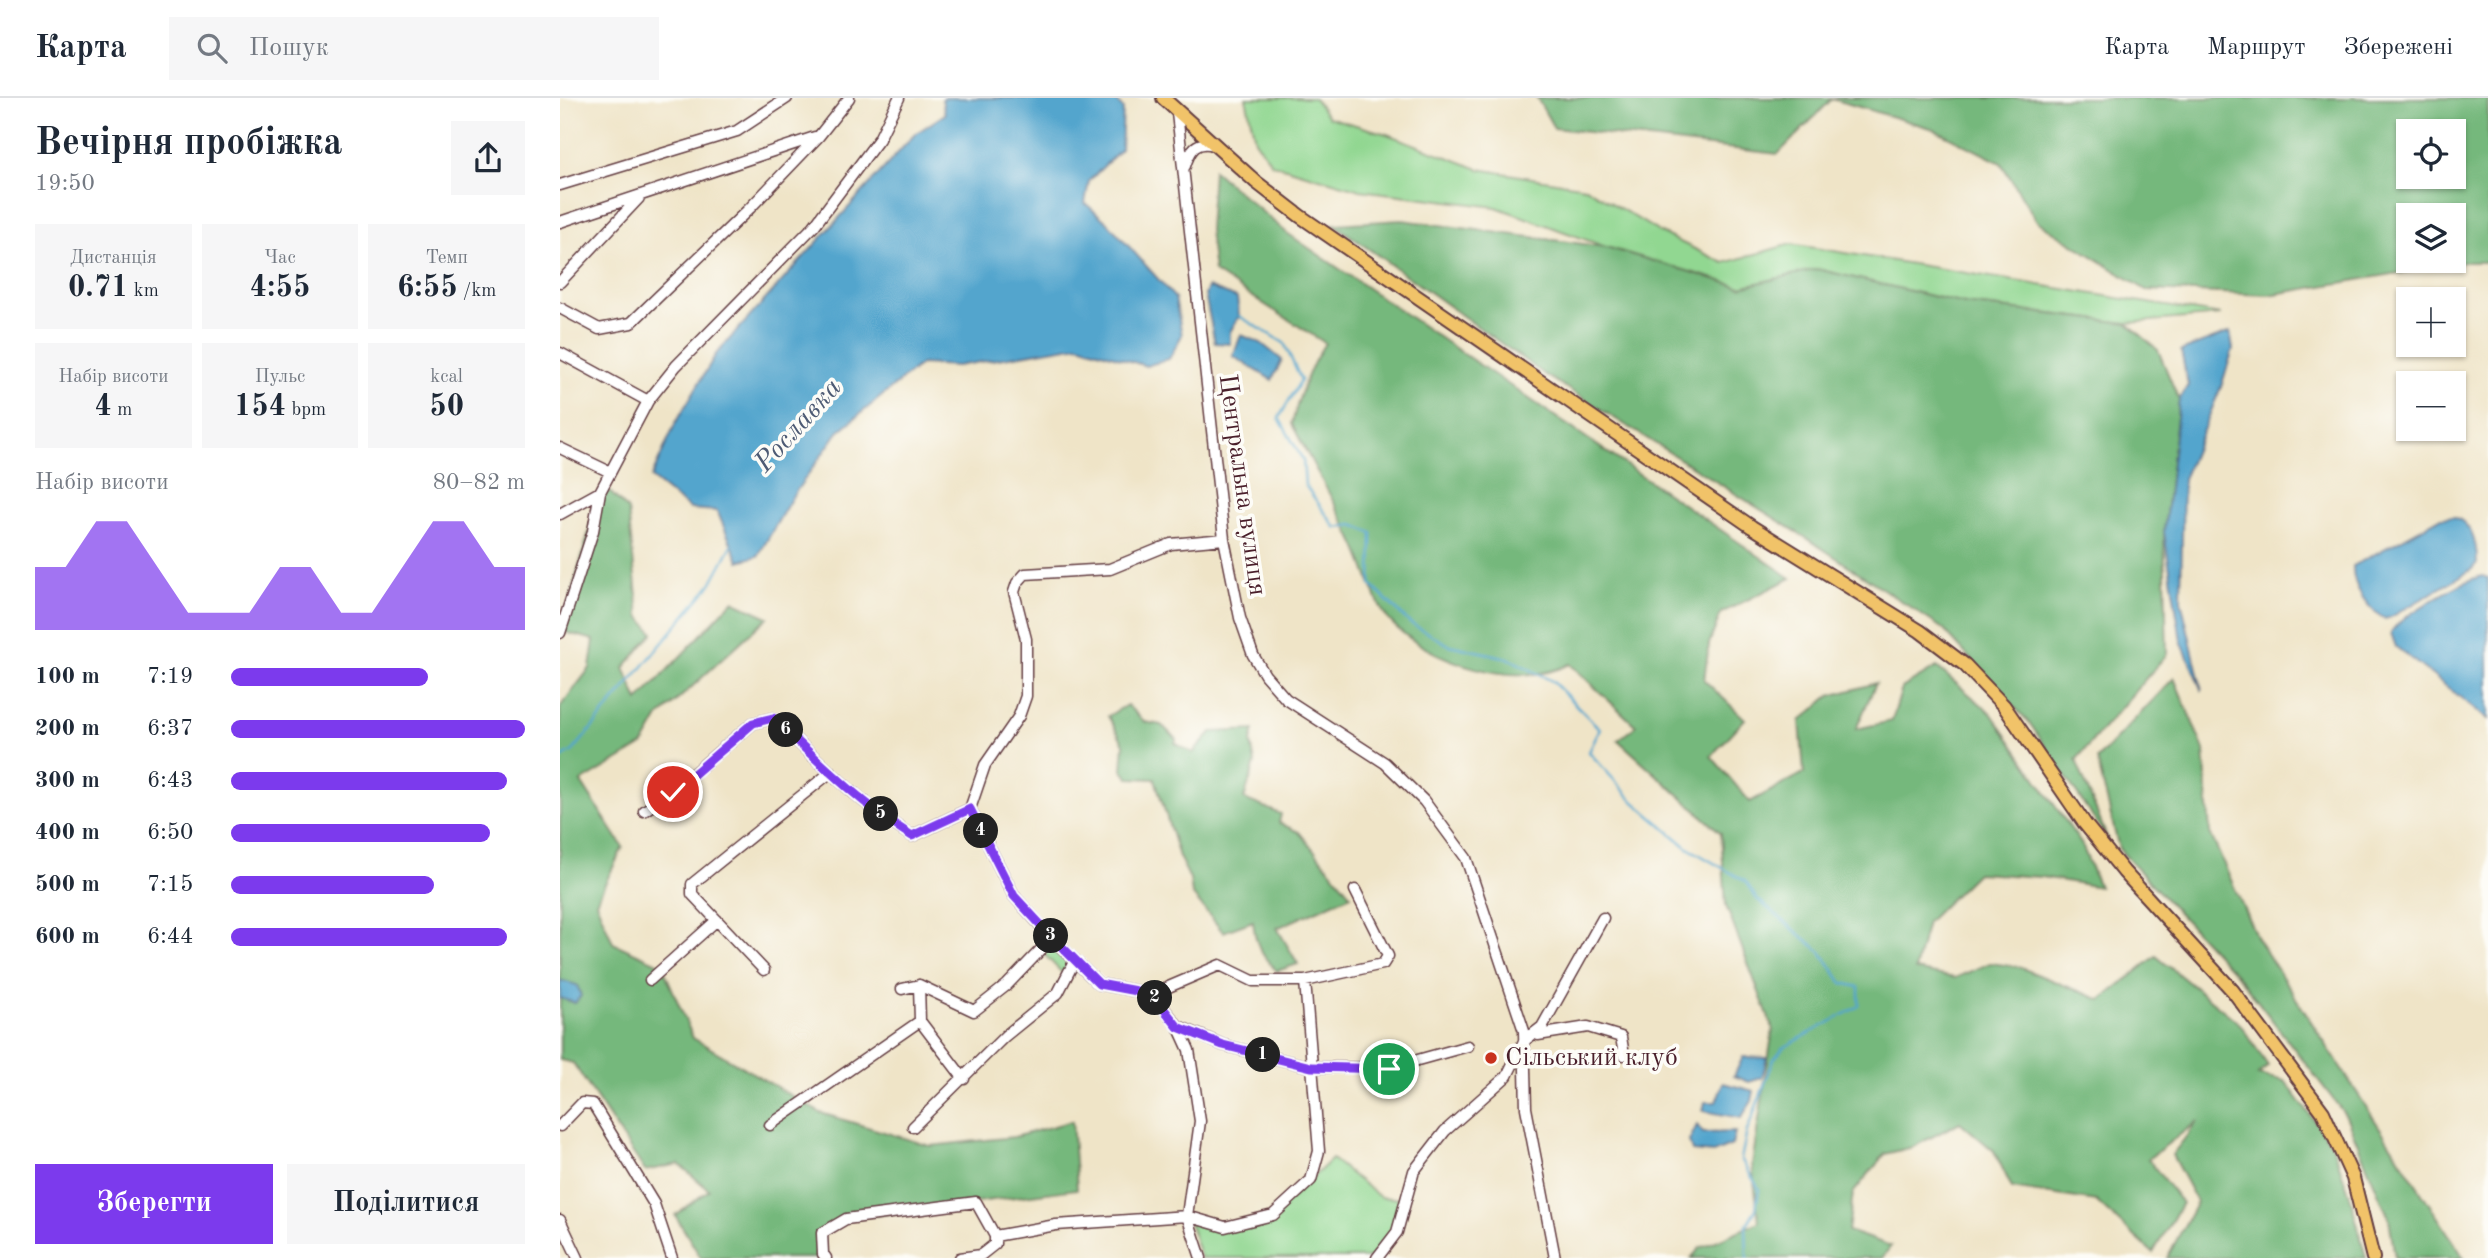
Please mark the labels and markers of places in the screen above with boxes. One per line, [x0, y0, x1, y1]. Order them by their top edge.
pin: 6 [768, 712, 804, 748]
pin [643, 762, 703, 822]
pin: 5 [864, 796, 898, 832]
pin: 4 [964, 814, 998, 848]
pin: 3 [1034, 918, 1068, 954]
pin: 2 [1138, 981, 1172, 1016]
pin: 1 [1246, 1038, 1280, 1072]
pin [1359, 1039, 1419, 1099]
place label: Сільський клуб [1505, 1045, 1678, 1071]
marker: Сільський клуб [1483, 1050, 1499, 1066]

